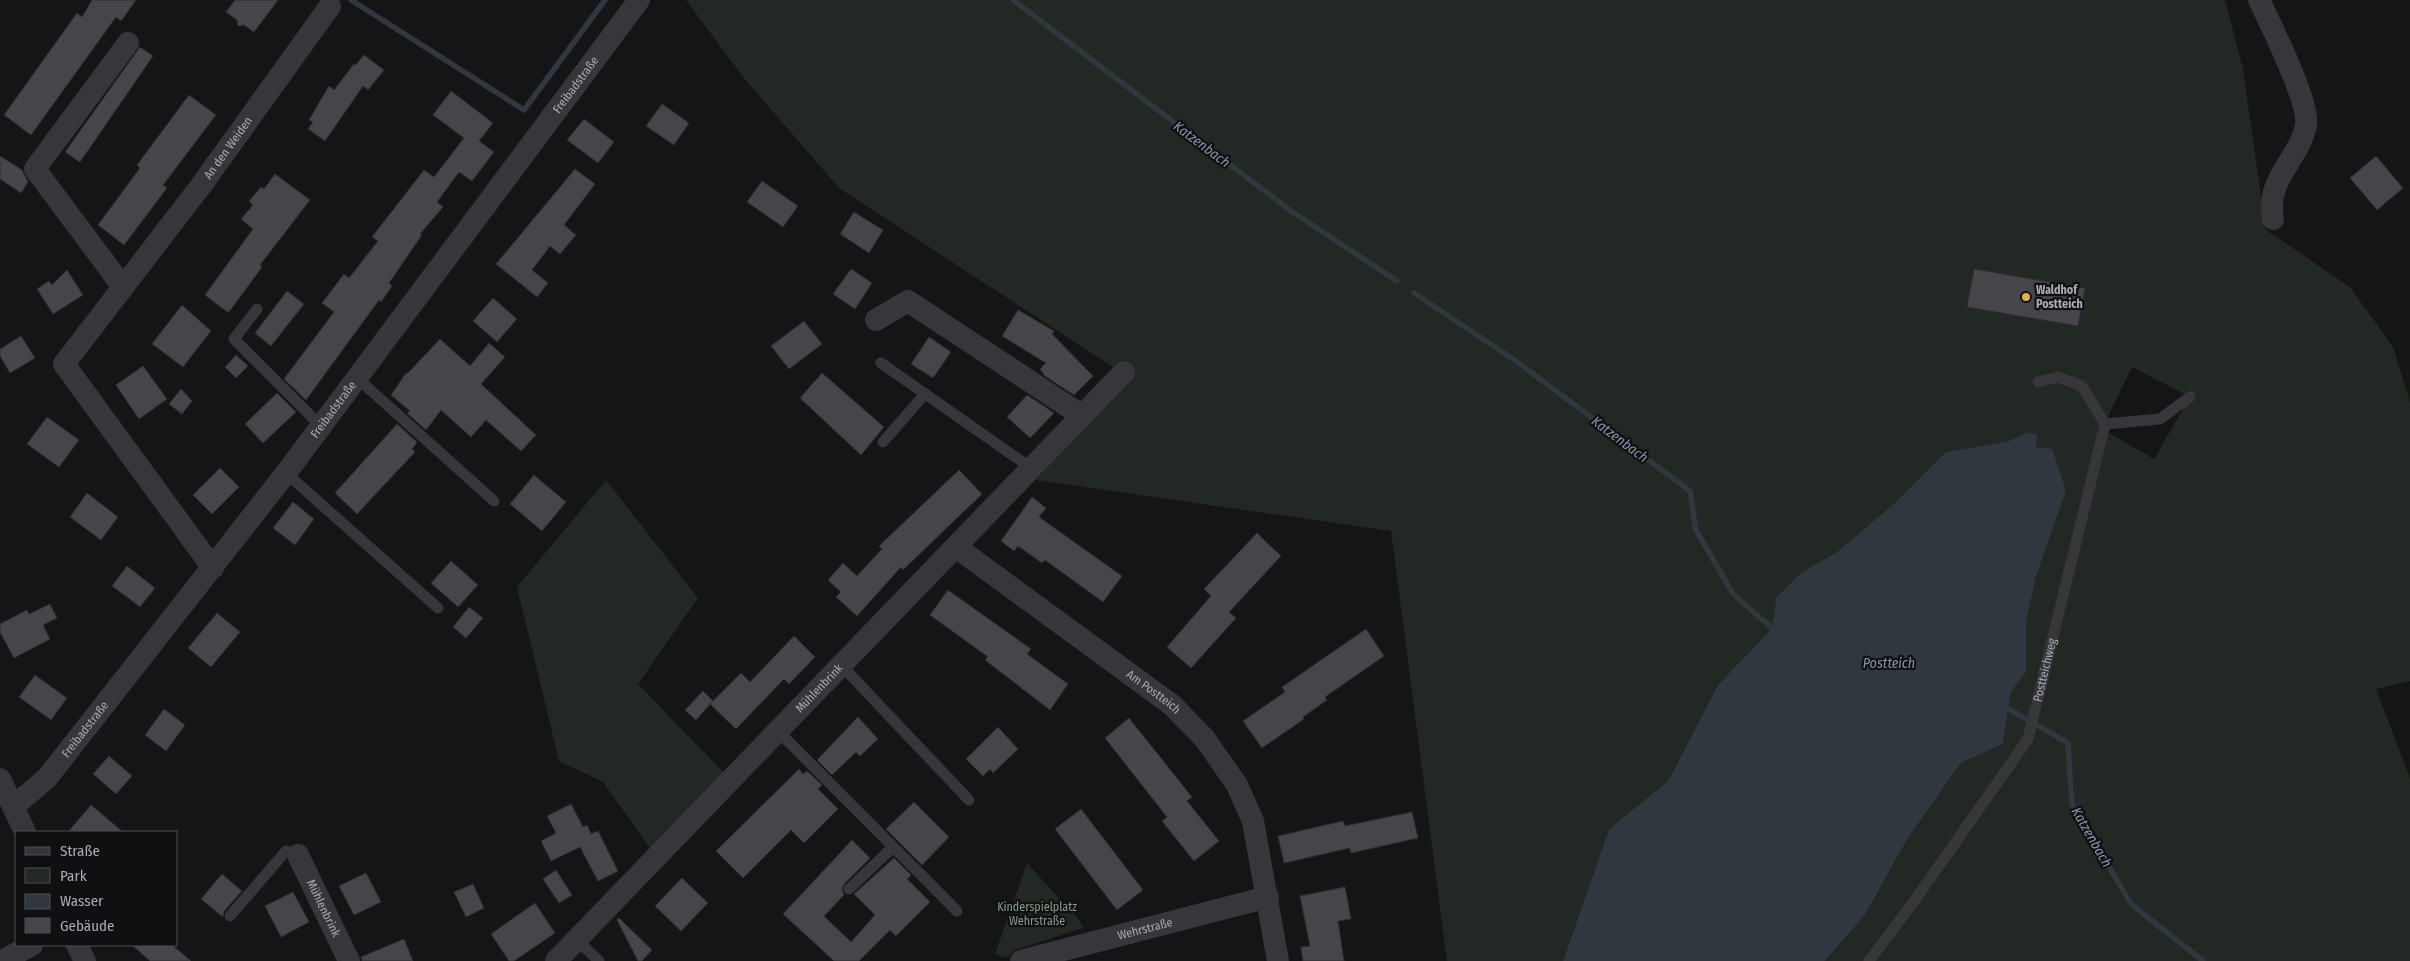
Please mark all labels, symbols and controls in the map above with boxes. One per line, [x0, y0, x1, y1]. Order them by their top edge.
street label: Freibadstraße [550, 54, 601, 116]
street label: An den Weiden [201, 114, 255, 182]
water label: Katzenbach [1170, 118, 1233, 171]
place label: Waldhof Postteich [2036, 283, 2083, 311]
marker: Waldhof Postteich [2020, 291, 2032, 303]
street label: Freibadstraße [308, 378, 359, 441]
water label: Katzenbach [1588, 413, 1651, 466]
street label: Postteichweg [2030, 637, 2059, 703]
water label: Postteich [1863, 655, 1915, 672]
street label: Mühlenbrink [793, 661, 846, 715]
street label: Am Postteich [1124, 667, 1184, 717]
street label: Freibadstraße [59, 699, 111, 760]
water label: Katzenbach [2068, 804, 2116, 870]
legend [15, 831, 178, 946]
text: Straße [60, 842, 100, 860]
text: Park [60, 867, 87, 885]
street label: Mühlenbrink [304, 877, 344, 940]
text: Wasser [60, 892, 104, 910]
park label: Kinderspielplatz Wehrstraße [997, 900, 1077, 928]
street label: Wehrstraße [1116, 915, 1174, 943]
text: Gebäude [60, 917, 115, 935]

